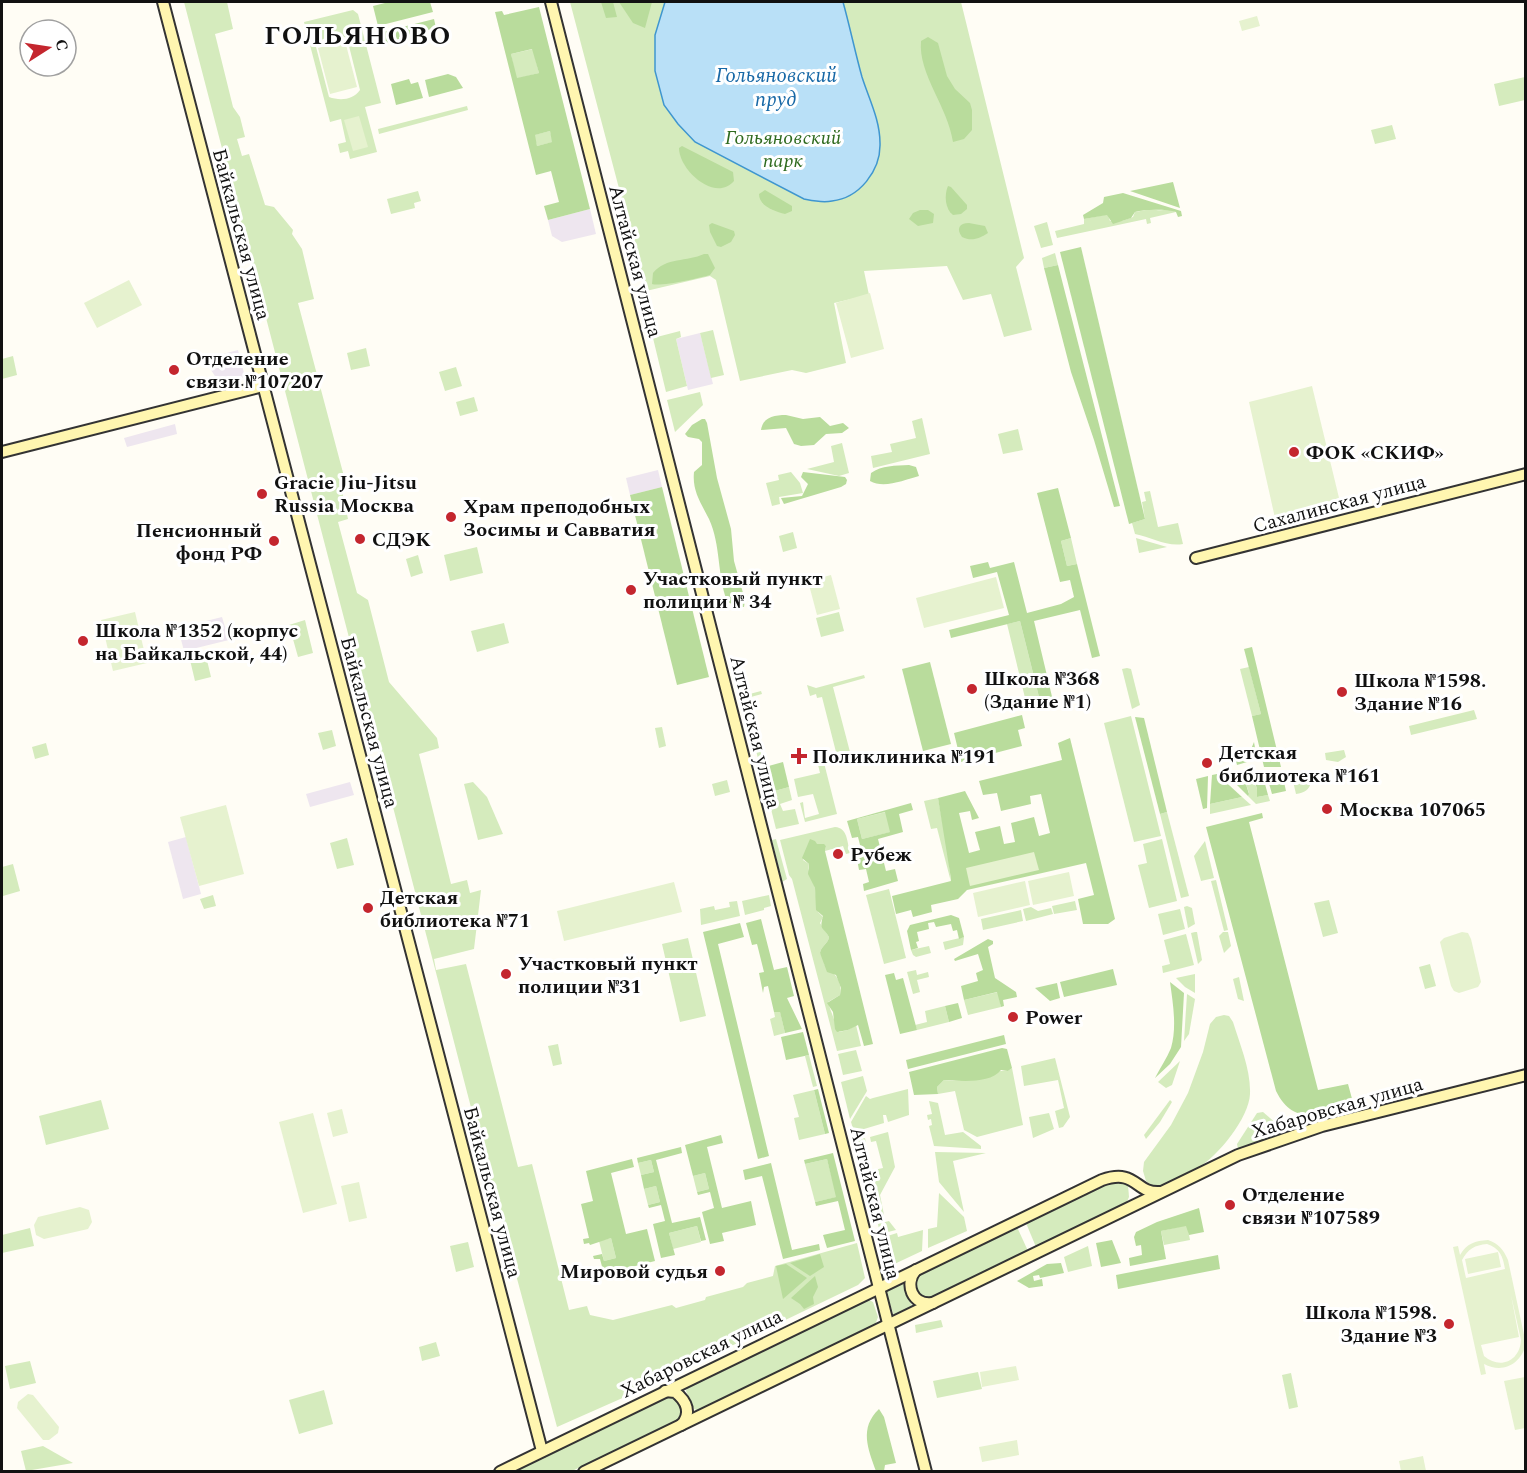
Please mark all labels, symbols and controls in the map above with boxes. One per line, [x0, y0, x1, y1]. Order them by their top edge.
district label: ГОЛЬЯНОВО [264, 16, 452, 56]
north arrow [18, 18, 78, 78]
text: С [49, 37, 75, 53]
water label: Гольяновский пруд [715, 60, 837, 116]
park label: Гольяновcкий парк [725, 123, 842, 176]
street label: Байкальская улица [204, 145, 278, 324]
street label: Алтайская улица [600, 182, 670, 341]
place label: Отделение связи №107207 [186, 344, 324, 397]
marker: Отделение связи №107207 [167, 363, 181, 377]
place label: ФОК «СКИФ» [1306, 438, 1444, 468]
marker: ФОК «СКИФ» [1287, 445, 1301, 459]
street label: Сахалинская улица [1249, 466, 1429, 542]
place label: Gracie Jiu-Jitsu Russia Москва [274, 468, 417, 521]
marker: Gracie Jiu-Jitsu Russia Москва [255, 487, 269, 501]
place label: Храм преподобных Зосимы и Савватия [463, 492, 656, 545]
marker: Храм преподобных Зосимы и Савватия [444, 510, 458, 524]
place label: Пенсионный фонд РФ [136, 516, 262, 569]
place label: СДЭК [372, 525, 431, 555]
marker: СДЭК [353, 532, 367, 546]
marker: Пенсионный фонд РФ [267, 534, 281, 548]
place label: Участковый пункт полиции № 34 [643, 564, 823, 617]
marker: Участковый пункт полиции № 34 [624, 583, 638, 597]
place label: Школа №1352 (корпус на Байкальской, 44) [95, 616, 298, 669]
street label: Байкальская улица [332, 633, 406, 812]
marker: Школа №1352 (корпус на Байкальской, 44) [76, 634, 90, 648]
street label: Алтайская улица [721, 652, 789, 812]
place label: Школа №368 (Здание №1) [984, 664, 1100, 717]
place label: Школа №1598. Здание №16 [1354, 666, 1486, 719]
marker: Школа №368 (Здание №1) [965, 682, 979, 696]
marker: Школа №1598. Здание №16 [1335, 685, 1349, 699]
place label: Детская библиотека №161 [1219, 738, 1380, 791]
place label: Поликлиника №191 [812, 742, 996, 772]
marker: Поликлиника №191 [790, 747, 808, 765]
marker: Детская библиотека №161 [1200, 756, 1214, 770]
place label: Москва 107065 [1339, 795, 1486, 825]
marker: Москва 107065 [1320, 802, 1334, 816]
place label: Рубеж [850, 840, 912, 870]
marker: Рубеж [831, 847, 845, 861]
place label: Детская библиотека №71 [380, 883, 530, 936]
marker: Детская библиотека №71 [361, 901, 375, 915]
place label: Участковый пункт полиции №31 [518, 949, 698, 1002]
marker: Участковый пункт полиции №31 [499, 967, 513, 981]
place label: Power [1025, 1003, 1083, 1033]
marker: Power [1006, 1010, 1020, 1024]
street label: Хабаровская улица [1248, 1069, 1427, 1147]
street label: Байкальская улица [455, 1103, 529, 1282]
street label: Алтайская улица [841, 1123, 909, 1283]
place label: Отделение связи №107589 [1242, 1180, 1380, 1233]
marker: Отделение связи №107589 [1223, 1198, 1237, 1212]
place label: Мировой судья [560, 1257, 708, 1287]
marker: Мировой судья [713, 1264, 727, 1278]
place label: Школа №1598. Здание №3 [1305, 1298, 1437, 1351]
street label: Хабаровская улица [615, 1301, 788, 1406]
marker: Школа №1598. Здание №3 [1442, 1317, 1456, 1331]

